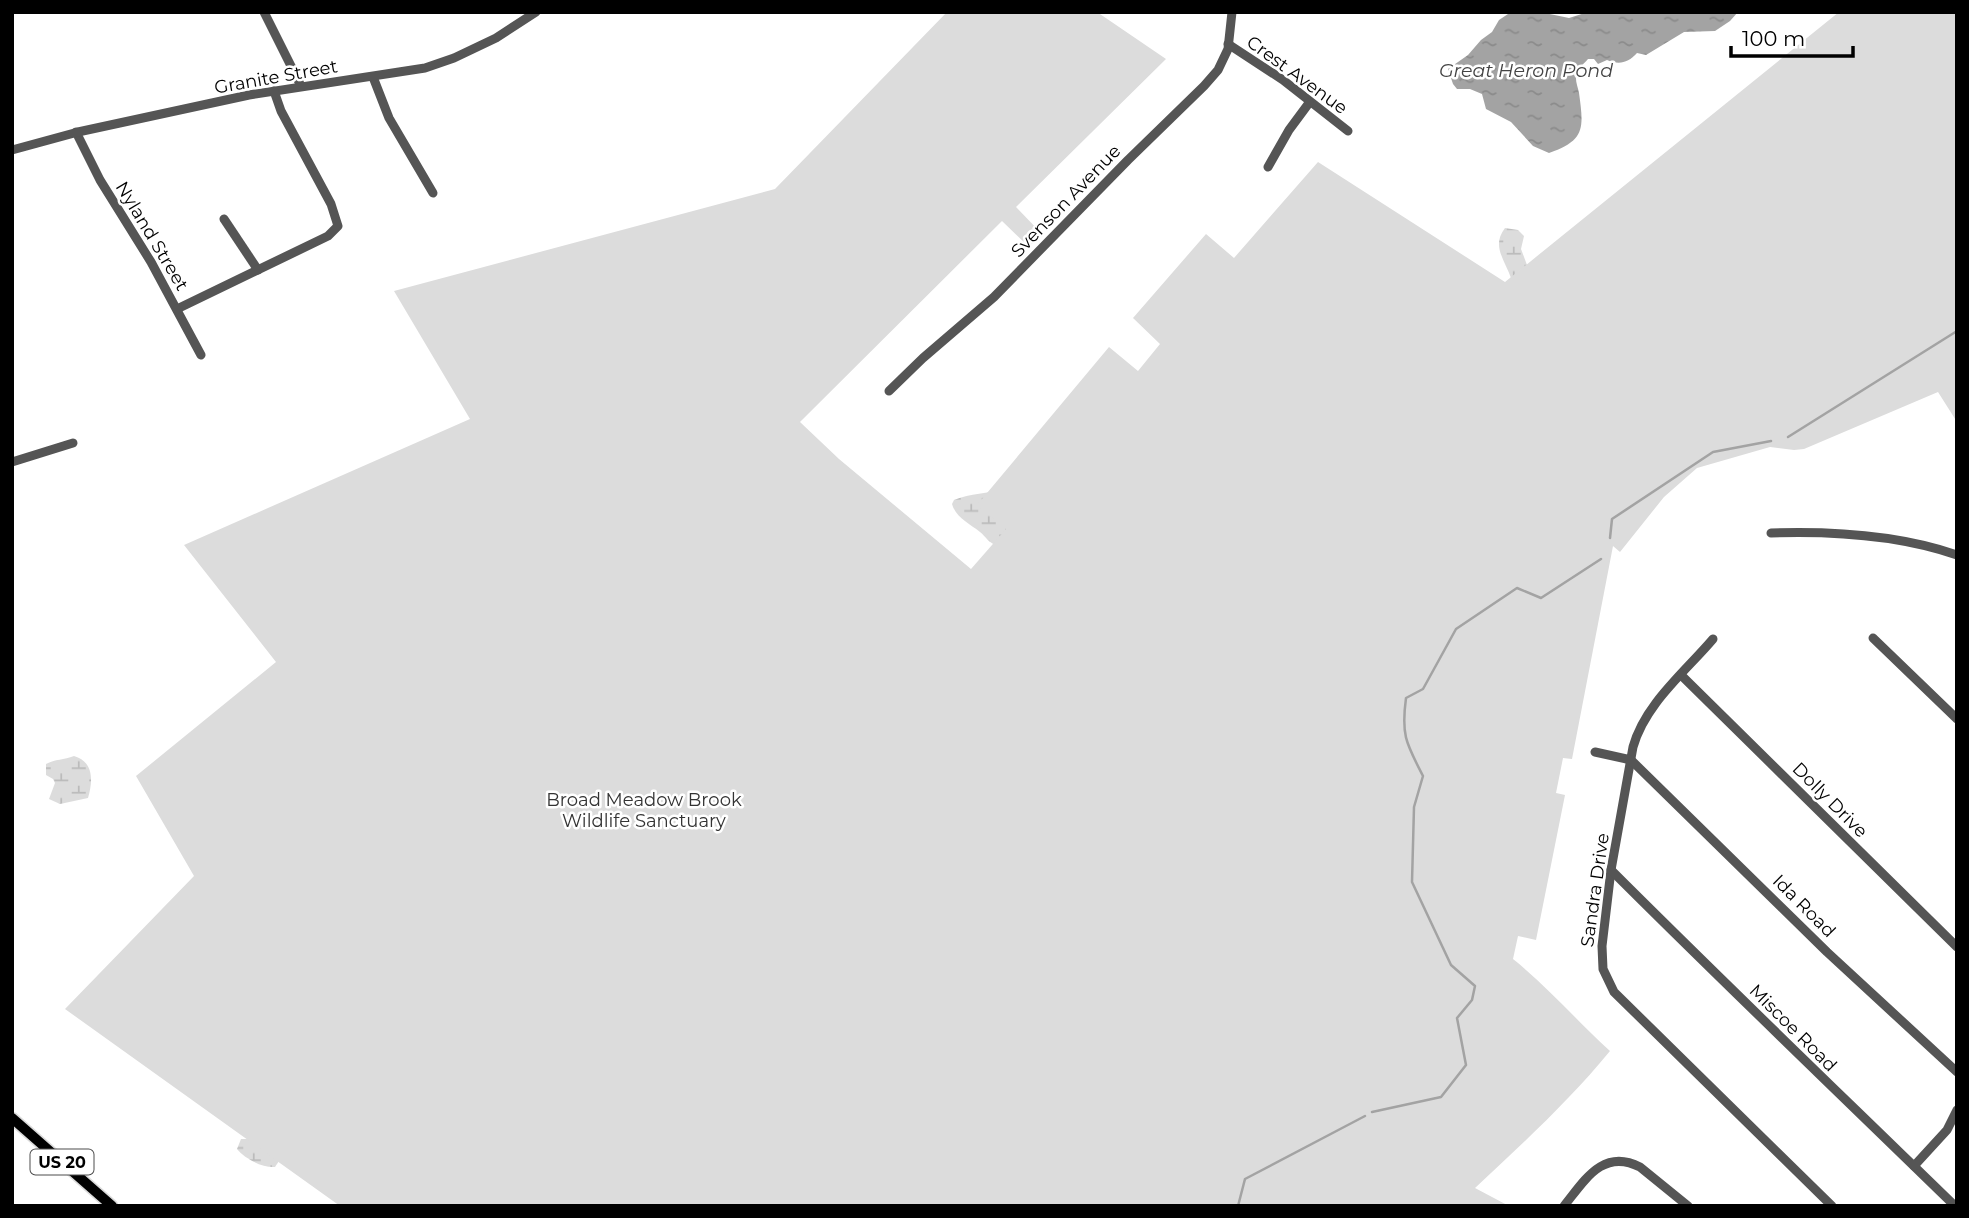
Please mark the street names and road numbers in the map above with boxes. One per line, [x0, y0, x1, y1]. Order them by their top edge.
street label: Crest Avenue [1242, 31, 1352, 119]
street label: Granite Street [213, 55, 339, 99]
street label: Svenson Avenue [1007, 140, 1126, 262]
street label: Nyland Street [111, 177, 193, 295]
street label: Dolly Drive [1788, 758, 1872, 842]
street label: Sandra Drive [1576, 831, 1614, 948]
street label: Ida Road [1768, 870, 1840, 942]
street label: Miscoe Road [1745, 980, 1841, 1076]
road number: US 20 [31, 1150, 94, 1174]

